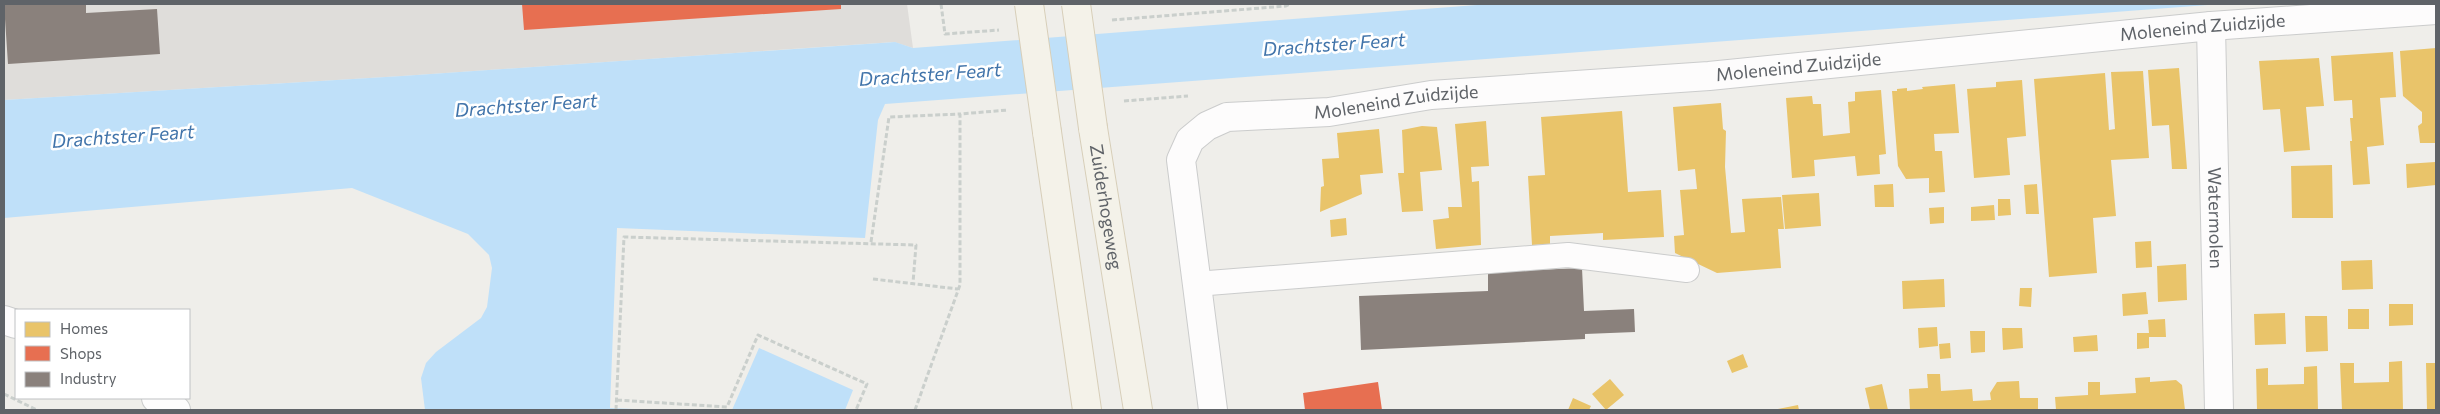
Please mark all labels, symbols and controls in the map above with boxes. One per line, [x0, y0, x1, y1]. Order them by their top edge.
street label: Moleneind Zuidzijde [2119, 9, 2286, 45]
water label: Drachtster Feart [1262, 27, 1407, 60]
street label: Moleneind Zuidzijde [1715, 47, 1882, 85]
water label: Drachtster Feart [858, 57, 1003, 90]
street label: Moleneind Zuidzijde [1313, 80, 1479, 123]
water label: Drachtster Feart [454, 88, 599, 121]
water label: Drachtster Feart [51, 119, 196, 152]
street label: Zuiderhogeweg [1086, 142, 1128, 272]
street label: Watermolen [2204, 167, 2228, 269]
legend [15, 309, 190, 399]
text: Homes [60, 319, 108, 337]
text: Shops [60, 344, 102, 362]
text: Industry [60, 369, 117, 387]

